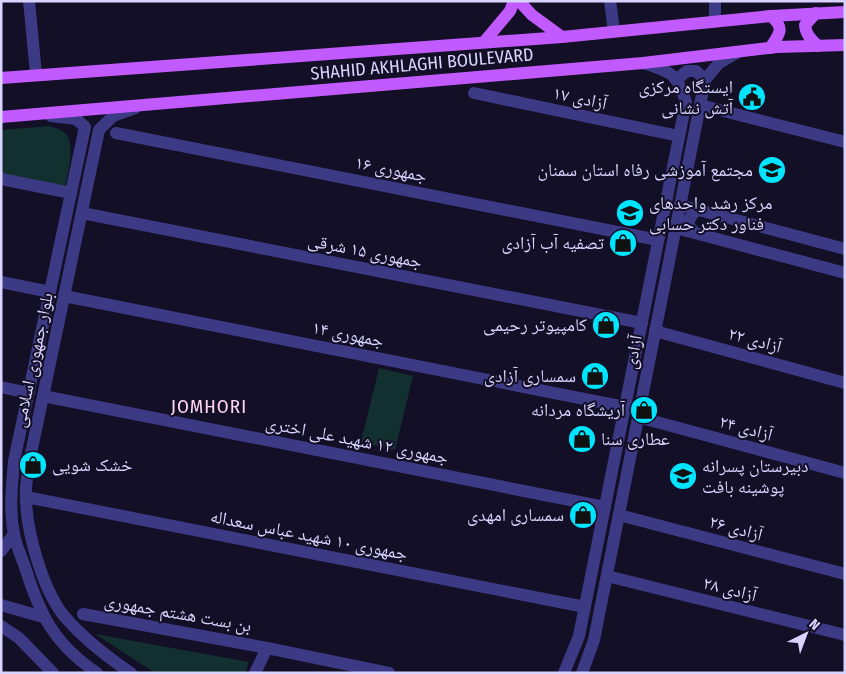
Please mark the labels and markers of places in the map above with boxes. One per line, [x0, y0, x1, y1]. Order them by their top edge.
place label: ایستگاه مرکزی آتش نشانی [638, 76, 733, 119]
public building icon: ایستگاه مرکزی آتش نشانی [737, 82, 767, 112]
school or university icon: مجتمع آموزشی رفاه استان سمنان [757, 155, 787, 185]
place label: مجتمع آموزشی رفاه استان سمنان [538, 159, 753, 182]
place label: مرکز رشد واحدهای فناور دکتر حسابی [649, 192, 773, 235]
school or university icon: مرکز رشد واحدهای فناور دکتر حسابی [615, 198, 645, 228]
shop icon: تصفیه آب آزادی [608, 228, 638, 258]
place label: تصفیه آب آزادی [502, 232, 604, 254]
shop icon: کامپیوتر رحیمی [591, 310, 621, 340]
place label: کامپیوتر رحیمی [483, 314, 588, 336]
shop icon: سمساری آزادی [580, 361, 610, 391]
place label: سمساری آزادی [484, 365, 576, 387]
shop icon: آریشگاه مردانه [629, 395, 659, 425]
place label: آریشگاه مردانه [531, 399, 625, 421]
shop icon: عطاری سنا [567, 424, 597, 454]
place label: عطاری سنا [601, 428, 670, 450]
shop icon: خشک شویی [18, 450, 48, 480]
place label: خشک شویی [52, 454, 132, 476]
place label: دبیرستان پسرانه پوشینه بافت [702, 455, 809, 498]
school or university icon: دبیرستان پسرانه پوشینه بافت [668, 461, 698, 491]
shop icon: سمساری امهدی [568, 500, 598, 530]
place label: سمساری امهدی [467, 504, 564, 526]

